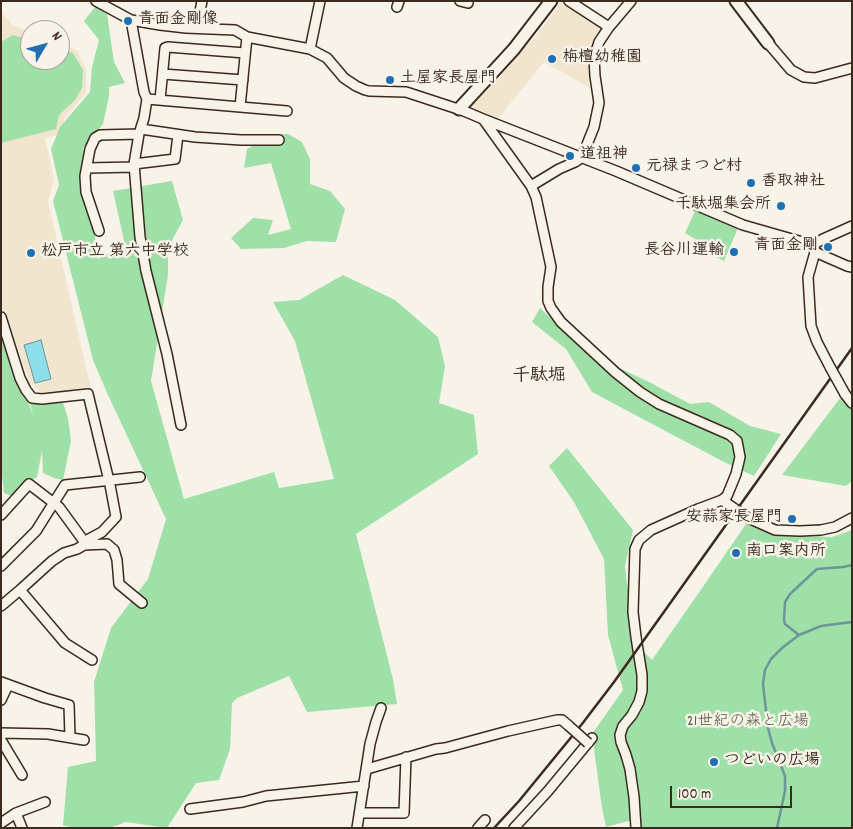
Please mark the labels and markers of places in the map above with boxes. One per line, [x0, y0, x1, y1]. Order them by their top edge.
place label: 青面金剛像 [138, 11, 218, 31]
marker: 青面金剛像 [122, 15, 134, 27]
place label: 栴檀幼稚園 [562, 49, 642, 69]
marker: 栴檀幼稚園 [546, 53, 558, 65]
place label: 土屋家長屋門 [400, 70, 496, 90]
marker: 土屋家長屋門 [384, 74, 396, 86]
place label: 道祖神 [580, 146, 628, 166]
marker: 道祖神 [564, 150, 576, 162]
place label: 元禄まつど村 [646, 158, 742, 178]
marker: 元禄まつど村 [630, 162, 642, 174]
place label: 香取神社 [761, 173, 825, 193]
marker: 香取神社 [745, 177, 757, 189]
place label: 千駄堀集会所 [675, 196, 771, 216]
marker: 千駄堀集会所 [775, 200, 787, 212]
place label: 青面金剛 [754, 237, 818, 257]
marker: 青面金剛 [822, 241, 834, 253]
place label: 長谷川運輸 [644, 242, 724, 262]
place label: 松戸市立 第六中学校 [41, 243, 189, 263]
marker: 長谷川運輸 [728, 246, 740, 258]
marker: 松戸市立 第六中学校 [25, 247, 37, 259]
place label: 安蒜家長屋門 [686, 509, 782, 529]
marker: 安蒜家長屋門 [786, 513, 798, 525]
place label: 南口案内所 [746, 543, 826, 563]
marker: 南口案内所 [730, 547, 742, 559]
place label: つどいの広場 [724, 752, 820, 772]
marker: つどいの広場 [708, 756, 720, 768]

